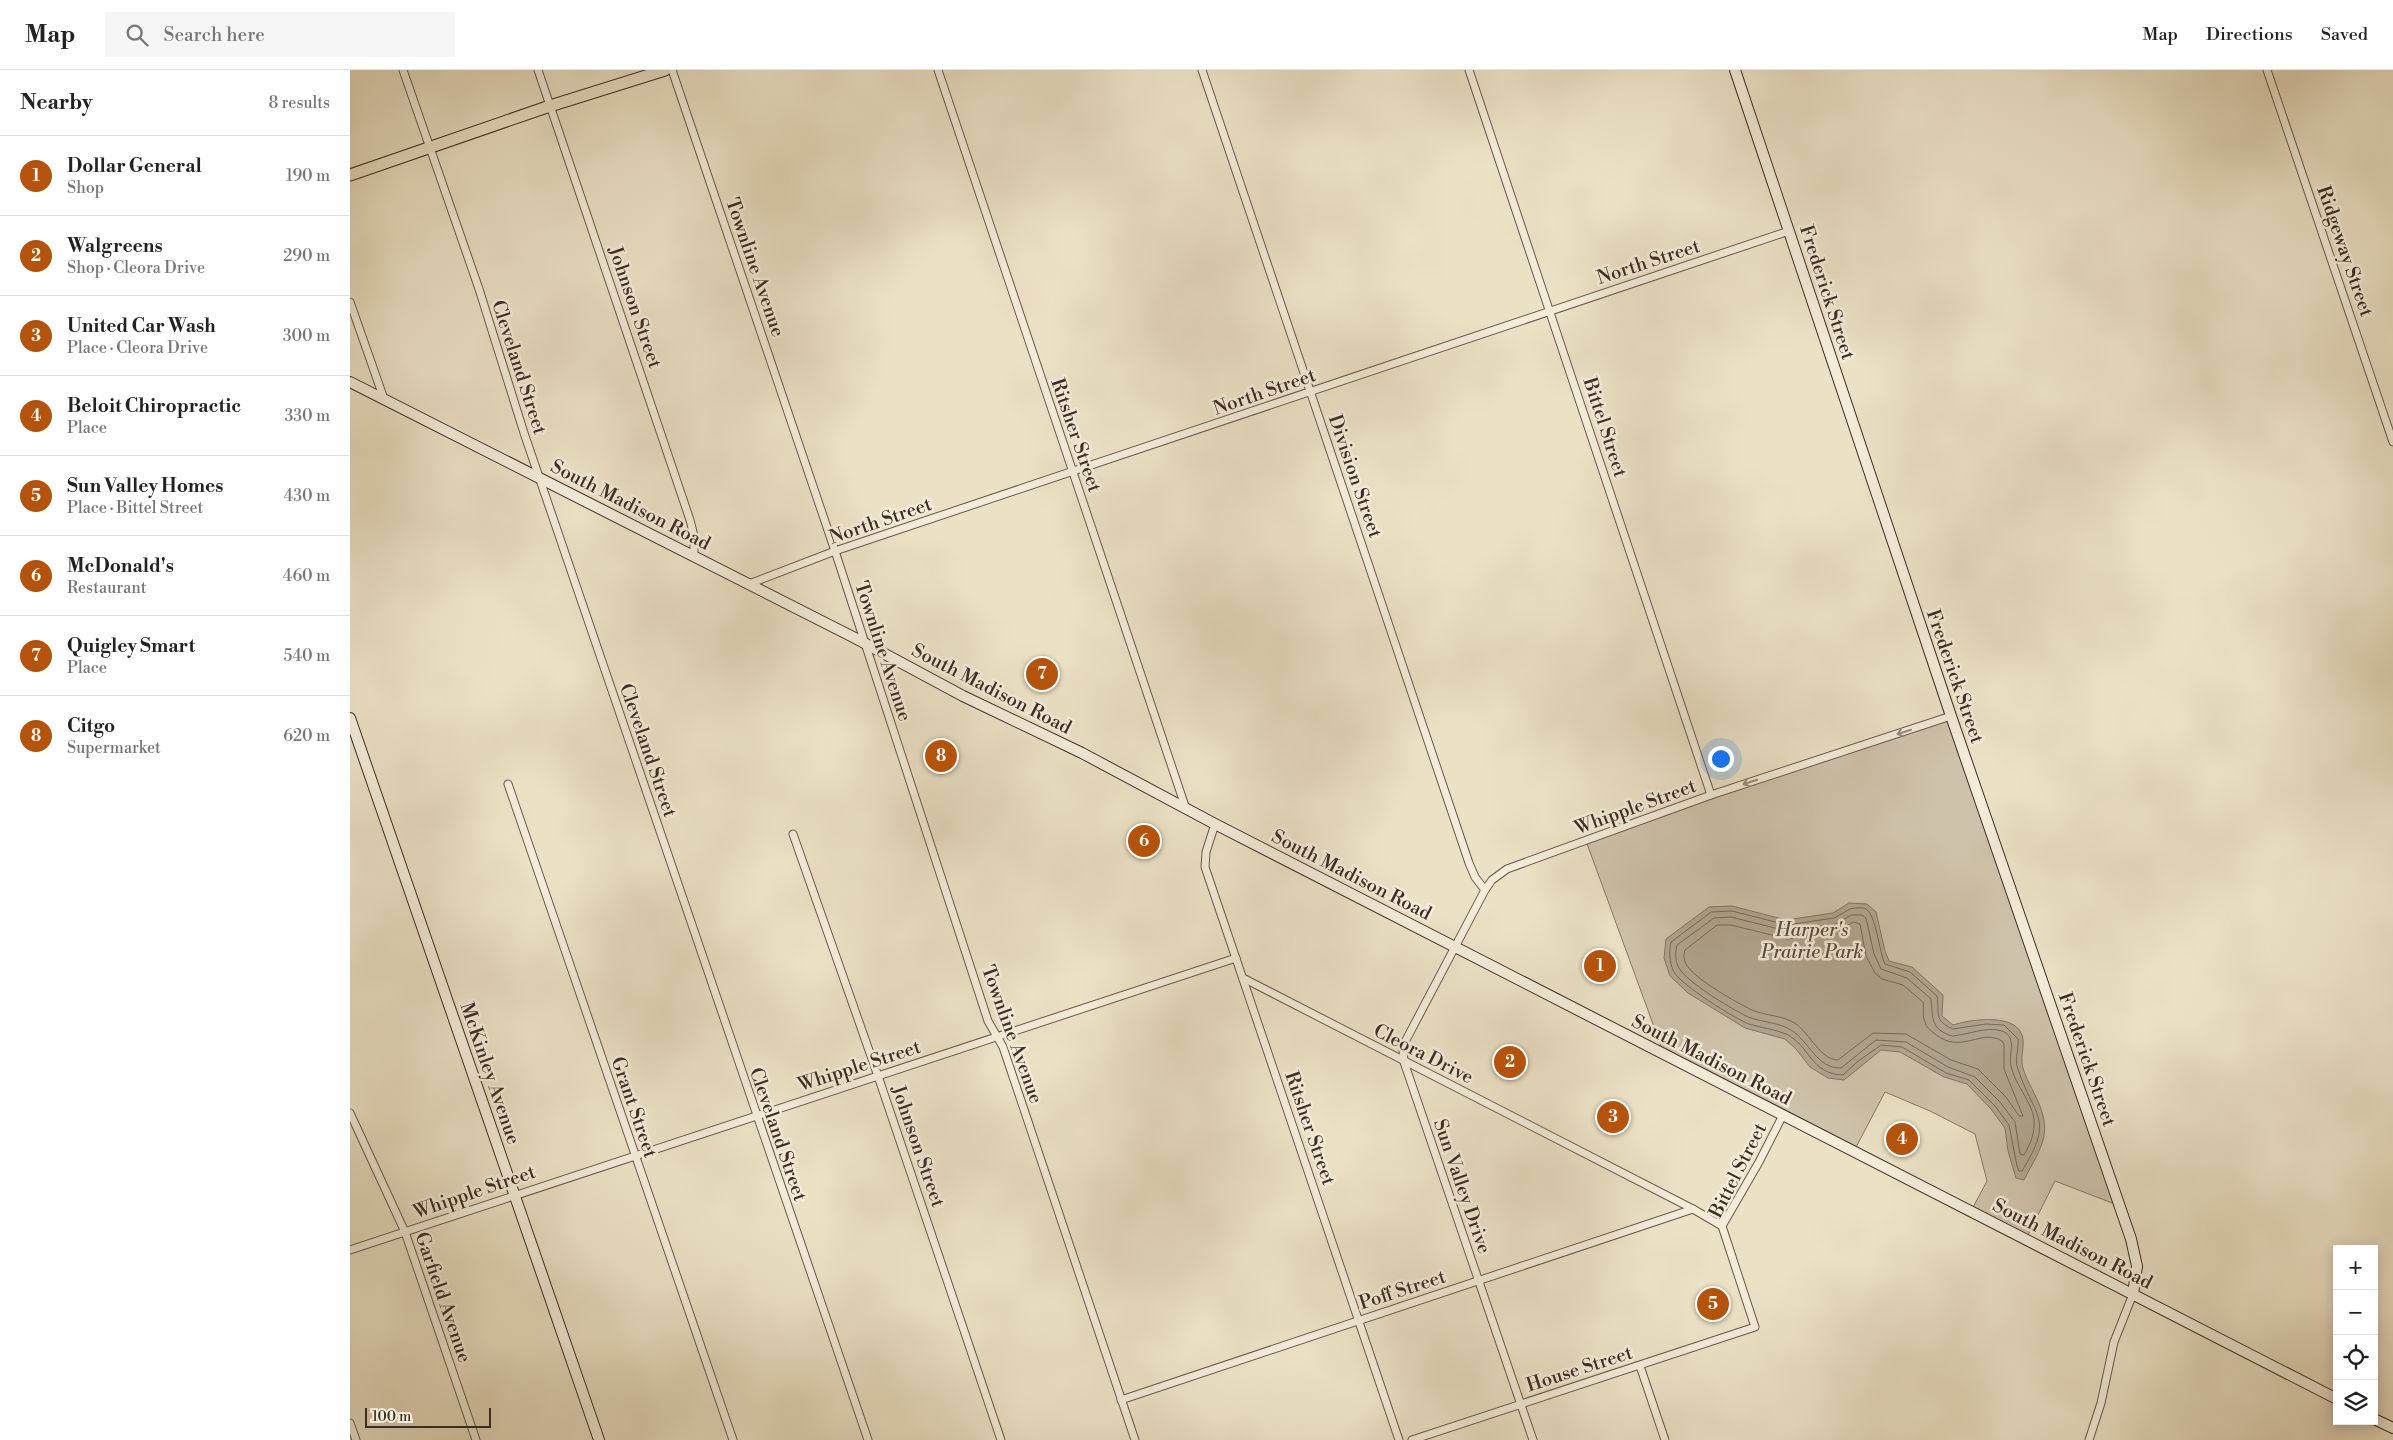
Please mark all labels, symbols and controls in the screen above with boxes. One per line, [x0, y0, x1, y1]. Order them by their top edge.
search box [105, 12, 455, 57]
text: Map [25, 20, 75, 50]
icon: search [123, 21, 151, 49]
text: Search here [163, 23, 265, 47]
text: Map [2142, 23, 2178, 46]
text: Directions [2206, 23, 2293, 46]
text: Saved [2321, 23, 2368, 46]
text: Nearby [20, 90, 93, 116]
text: 8 results [268, 93, 330, 113]
text: Dollar General [67, 154, 202, 178]
text: 1 [32, 166, 40, 186]
text: 190 m [286, 166, 330, 186]
text: Shop [67, 178, 104, 198]
street label: Ridgeway Street [2311, 183, 2379, 320]
street label: Townline Avenue [720, 195, 790, 340]
street label: Frederick Street [1794, 222, 1860, 363]
text: Walgreens [67, 234, 163, 258]
street label: North Street [1594, 234, 1703, 290]
street label: Johnson Street [603, 242, 667, 372]
text: 2 [31, 246, 41, 266]
text: 290 m [283, 246, 330, 266]
text: Shop · Cleora Drive [67, 258, 205, 278]
street label: Cleveland Street [486, 297, 552, 438]
text: United Car Wash [67, 314, 216, 338]
text: 3 [31, 326, 41, 346]
text: 300 m [283, 326, 330, 346]
text: Place · Cleora Drive [67, 338, 208, 358]
street label: North Street [1210, 363, 1319, 421]
street label: Bittel Street [1577, 373, 1633, 480]
street label: Ritsher Street [1045, 375, 1107, 496]
text: Beloit Chiropractic [67, 394, 241, 418]
text: 4 [31, 406, 41, 426]
text: 330 m [284, 406, 330, 426]
street label: Division Street [1323, 411, 1387, 541]
text: Place [67, 418, 107, 438]
street label: South Madison Road [547, 454, 715, 556]
text: Sun Valley Homes [67, 474, 223, 498]
text: 5 [31, 486, 41, 506]
text: 430 m [284, 486, 330, 506]
street label: North Street [826, 492, 935, 550]
text: Place · Bittel Street [67, 498, 203, 518]
text: McDonald's [67, 554, 174, 578]
text: 6 [31, 566, 41, 586]
text: 460 m [283, 566, 330, 586]
text: Restaurant [67, 578, 146, 598]
street label: Townline Avenue [849, 578, 917, 724]
street label: Frederick Street [1921, 606, 1989, 747]
text: Quigley Smart [67, 634, 195, 658]
street label: South Madison Road [908, 638, 1076, 740]
text: 7 [31, 646, 41, 666]
text: 540 m [283, 646, 330, 666]
pin: 7 [1026, 655, 1058, 693]
text: Place [67, 658, 107, 678]
street label: Cleveland Street [614, 680, 682, 821]
text: Citgo [67, 714, 115, 738]
text: 8 [31, 726, 41, 746]
text: 620 m [283, 726, 330, 746]
one-way arrow [1897, 727, 1913, 737]
pin: 8 [925, 737, 957, 775]
text: Supermarket [67, 738, 161, 758]
your location [1708, 746, 1734, 772]
street label: Whipple Street [1570, 774, 1700, 840]
one-way arrow [1742, 778, 1758, 788]
pin: 6 [1128, 822, 1160, 860]
street label: South Madison Road [1268, 824, 1436, 926]
park label: Harper's Prairie Park [1760, 918, 1863, 964]
pin: 1 [1584, 947, 1616, 985]
street label: Townline Avenue [976, 962, 1048, 1107]
street label: Frederick Street [2053, 989, 2121, 1130]
street label: McKinley Avenue [454, 999, 526, 1148]
street label: South Madison Road [1628, 1009, 1796, 1111]
street label: Cleora Drive [1370, 1018, 1478, 1089]
street label: Whipple Street [794, 1035, 924, 1097]
pin: 2 [1494, 1043, 1526, 1081]
street label: Grant Street [606, 1054, 663, 1161]
street label: Cleveland Street [744, 1064, 812, 1205]
street label: Ritsher Street [1279, 1068, 1341, 1189]
street label: Johnson Street [886, 1081, 950, 1211]
pin: 3 [1597, 1098, 1629, 1136]
street label: Sun Valley Drive [1428, 1116, 1496, 1257]
street label: Bittel Street [1703, 1119, 1772, 1223]
pin: 4 [1886, 1120, 1918, 1158]
street label: Whipple Street [409, 1160, 539, 1224]
street label: South Madison Road [1989, 1193, 2157, 1295]
street label: Garfield Avenue [409, 1229, 477, 1366]
map controls [2333, 1245, 2378, 1425]
button: + [2333, 1245, 2378, 1290]
street label: Poff Street [1356, 1265, 1449, 1315]
pin: 5 [1697, 1285, 1729, 1323]
button: − [2333, 1290, 2378, 1335]
button: locate [2333, 1335, 2378, 1380]
street label: House Street [1523, 1340, 1636, 1397]
button: layers [2333, 1380, 2378, 1425]
scale bar [365, 1405, 491, 1428]
text: 100 m [372, 1408, 411, 1426]

